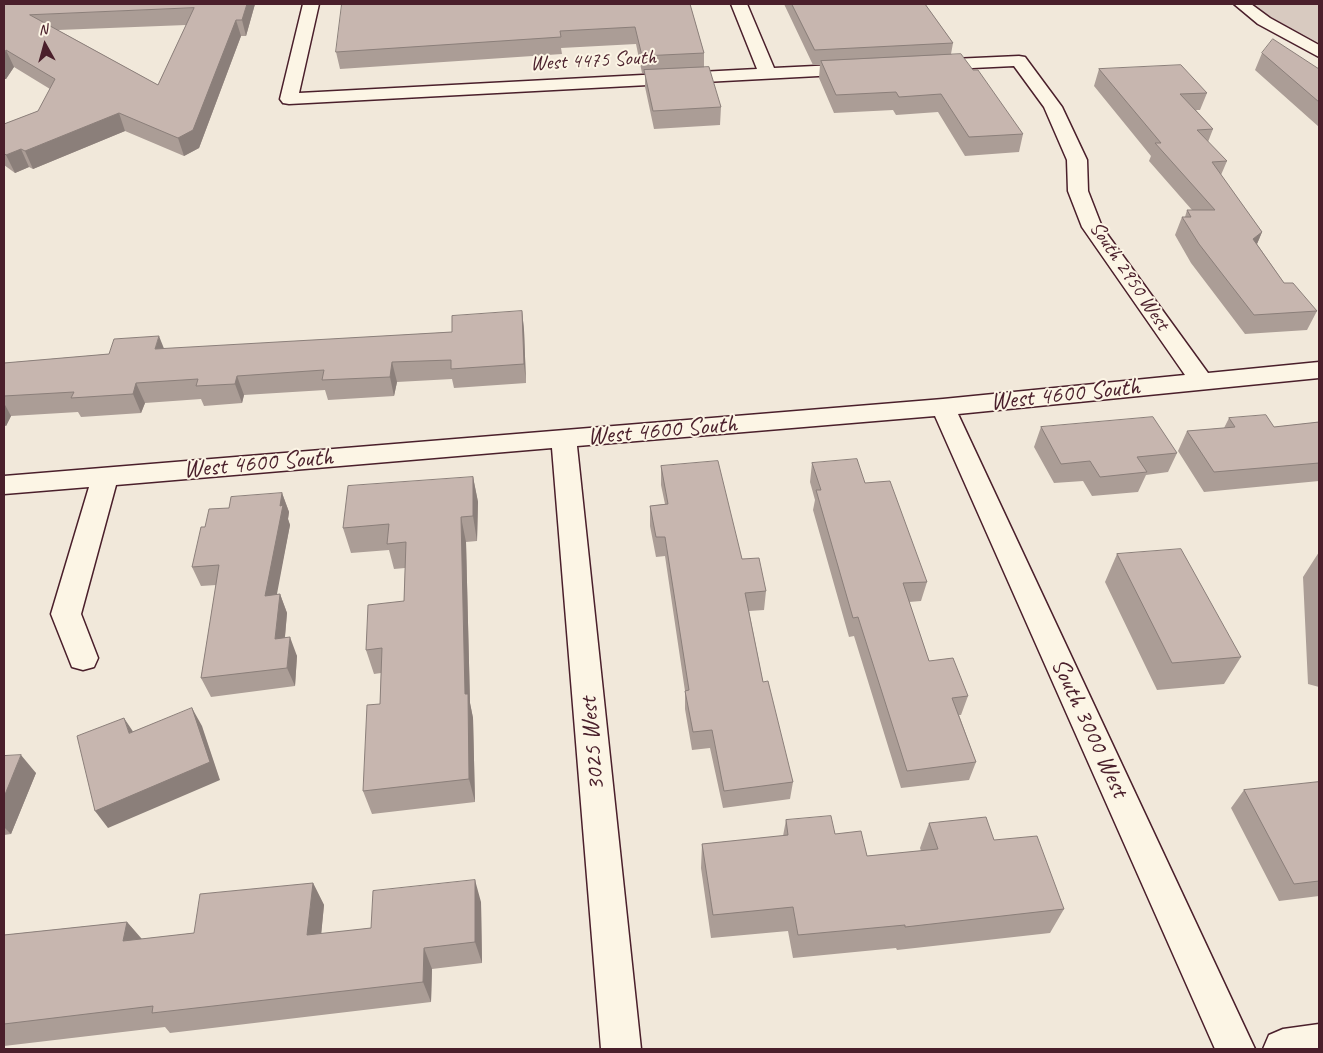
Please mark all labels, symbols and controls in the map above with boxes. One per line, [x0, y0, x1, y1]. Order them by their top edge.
north arrow [20, 20, 70, 70]
text: N [38, 21, 48, 39]
street label: West 4475 South [529, 45, 657, 77]
street label: South 2950 West [1083, 217, 1175, 335]
street label: West 4600 South [989, 372, 1141, 418]
street label: West 4600 South [586, 410, 738, 452]
street label: West 4600 South [182, 443, 334, 485]
street label: South 3000 West [1044, 654, 1134, 802]
street label: 3025 West [574, 696, 612, 792]

